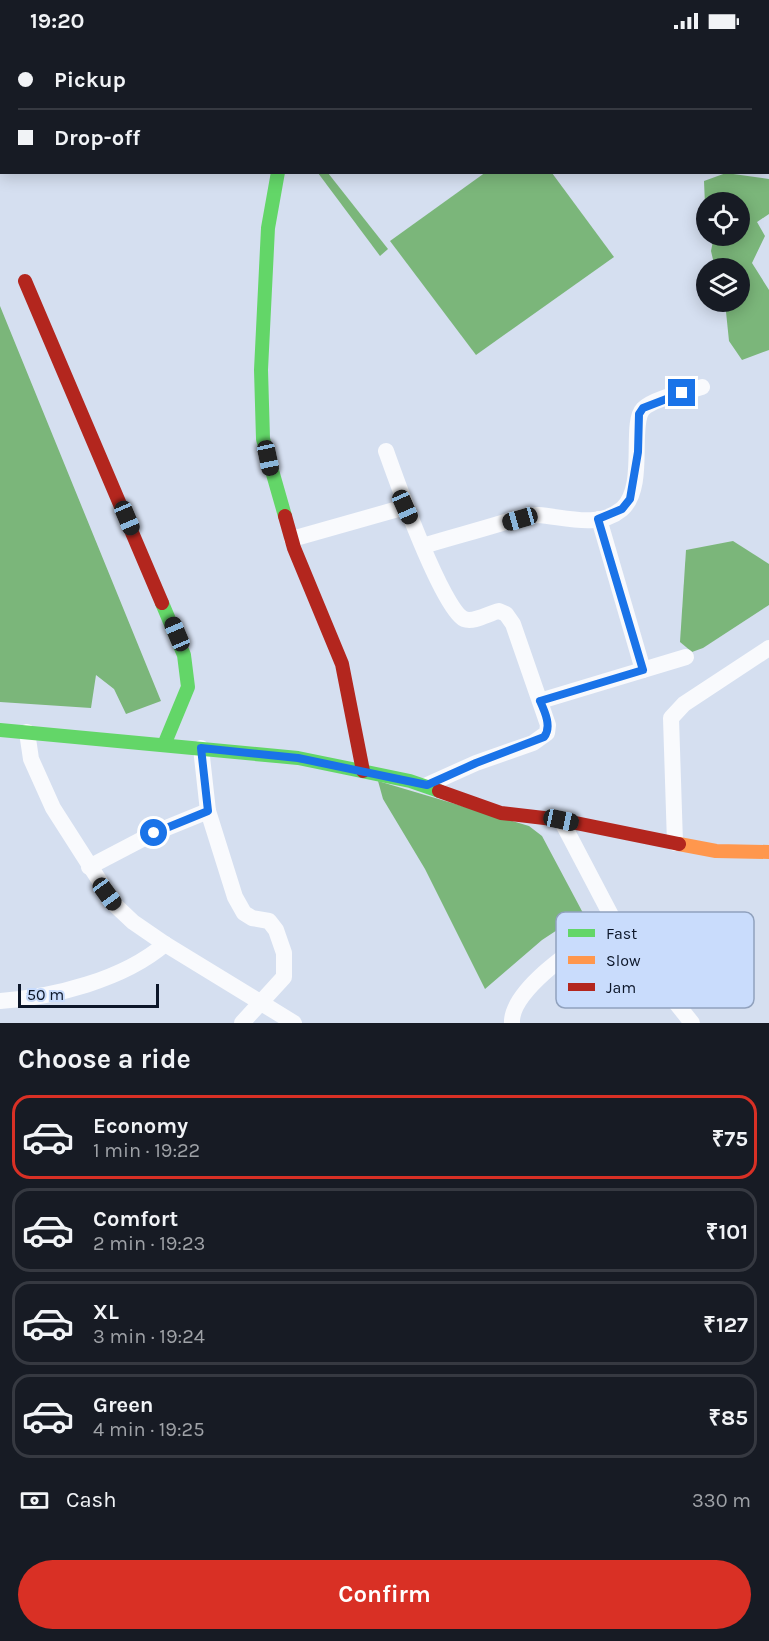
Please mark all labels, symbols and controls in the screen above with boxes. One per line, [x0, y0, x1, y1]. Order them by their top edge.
text: 19:20 [30, 8, 84, 34]
text: Pickup [54, 67, 126, 93]
text: Drop-off [54, 125, 140, 151]
map controls [696, 192, 750, 312]
button: locate [696, 192, 750, 246]
button: layers [696, 258, 750, 312]
route end [668, 379, 695, 406]
car [255, 439, 281, 477]
car [389, 487, 421, 527]
car [112, 498, 142, 538]
car [500, 505, 540, 533]
car [162, 614, 192, 654]
car [542, 807, 580, 833]
route start [140, 819, 167, 846]
car [89, 874, 125, 914]
legend [556, 912, 754, 1008]
text: Fast [606, 924, 637, 943]
text: Slow [606, 951, 641, 970]
text: Jam [606, 978, 636, 997]
scale bar [18, 981, 159, 1008]
text: 50 m [27, 985, 64, 1004]
text: Choose a ride [18, 1043, 191, 1075]
icon: car [21, 1110, 75, 1164]
text: Economy [93, 1113, 188, 1139]
text: ₹75 [712, 1126, 748, 1152]
text: 1 min · 19:22 [93, 1139, 200, 1162]
icon: car [21, 1203, 75, 1257]
text: Comfort [93, 1206, 178, 1232]
text: ₹101 [706, 1219, 748, 1245]
text: 2 min · 19:23 [93, 1232, 205, 1255]
icon: car [21, 1296, 75, 1350]
text: XL [93, 1299, 119, 1325]
text: ₹127 [703, 1312, 748, 1338]
text: 3 min · 19:24 [93, 1325, 205, 1348]
icon: car [21, 1389, 75, 1443]
text: Green [93, 1392, 154, 1418]
text: ₹85 [708, 1405, 748, 1431]
text: 4 min · 19:25 [93, 1418, 204, 1441]
icon: cash [18, 1484, 51, 1517]
text: Cash [66, 1487, 116, 1513]
text: 330 m [692, 1489, 751, 1512]
button: Confirm [18, 1560, 751, 1629]

